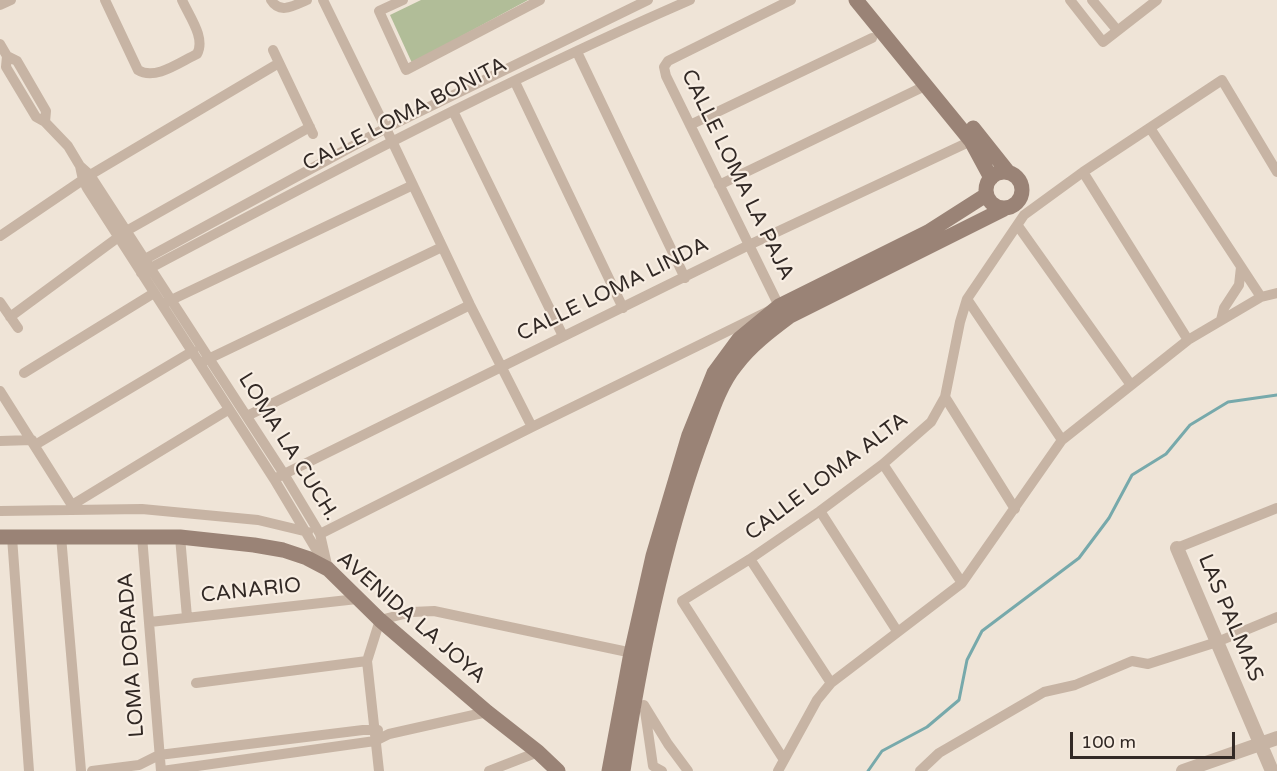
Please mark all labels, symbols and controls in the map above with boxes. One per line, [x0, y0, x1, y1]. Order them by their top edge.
street label: CALLE LOMA BONITA [299, 53, 511, 177]
street label: CALLE LOMA LA PAJA [675, 66, 799, 284]
street label: CALLE LOMA LINDA [513, 233, 713, 347]
street label: LOMA LA CUCH. [232, 368, 344, 526]
street label: CALLE LOMA ALTA [741, 408, 913, 546]
street label: AVENIDA LA JOYA [331, 547, 491, 689]
street label: LAS PALMAS [1192, 551, 1268, 685]
street label: LOMA DORADA [114, 572, 150, 738]
street label: CANARIO [200, 573, 302, 609]
scale bar [1073, 720, 1238, 758]
text: 100 m [1081, 731, 1136, 753]

